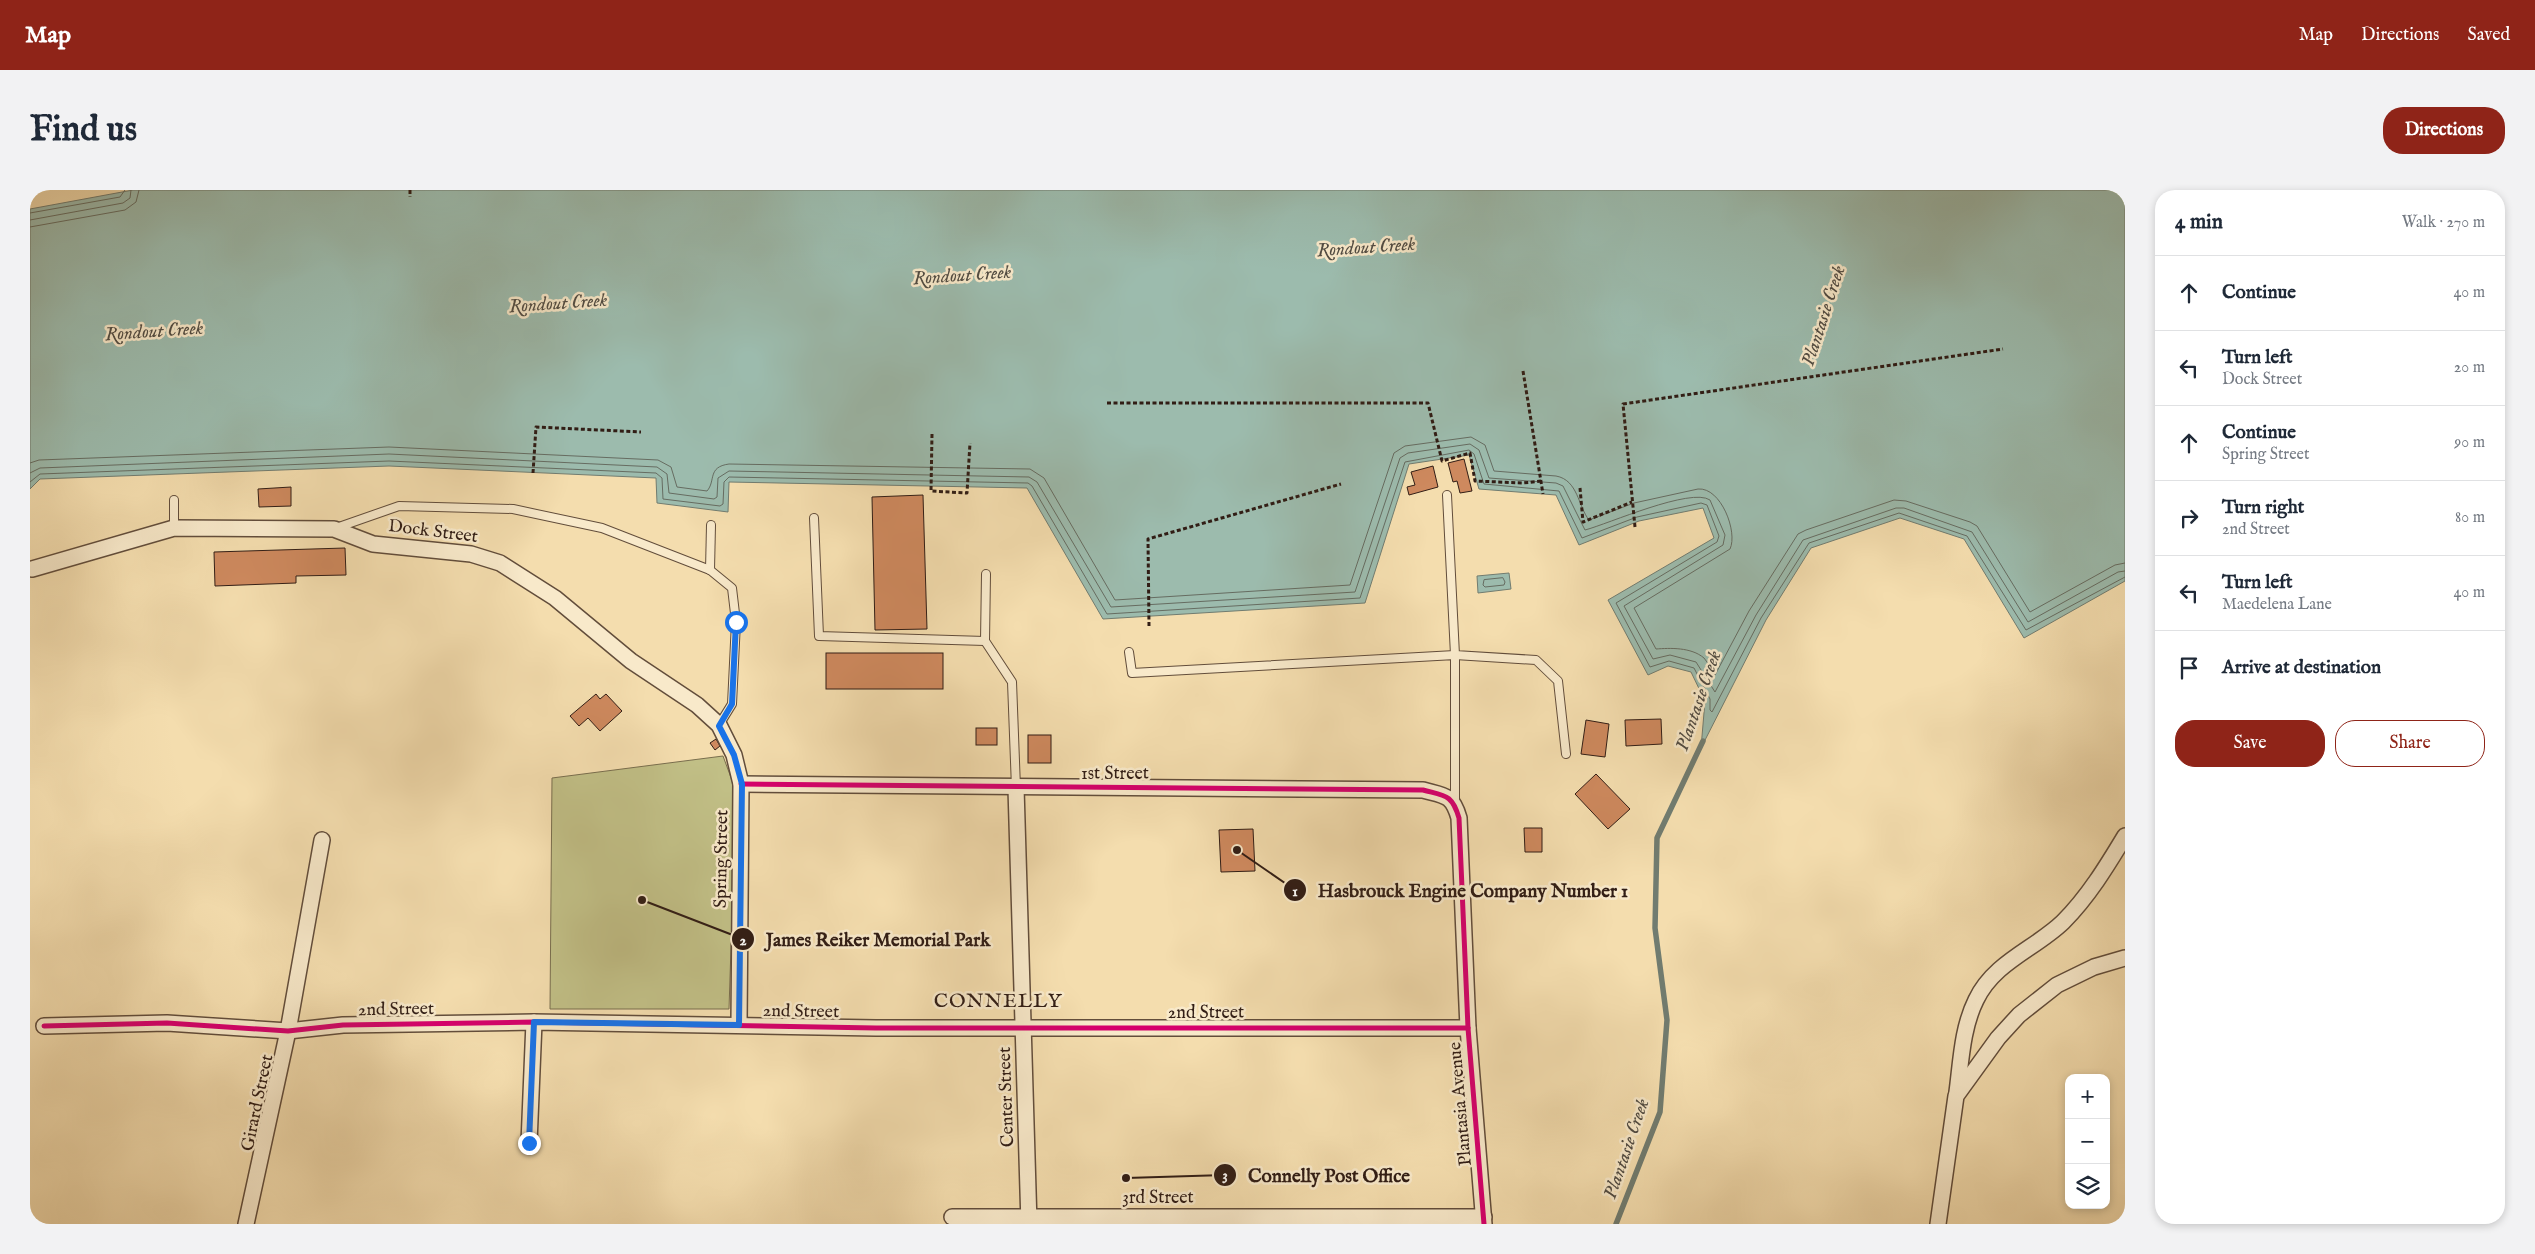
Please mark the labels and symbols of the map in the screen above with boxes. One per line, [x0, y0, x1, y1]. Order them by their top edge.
water label: Rondout Creek [1316, 233, 1416, 263]
water label: Rondout Creek [912, 261, 1012, 291]
water label: Plantasie Creek [1796, 262, 1852, 369]
water label: Rondout Creek [508, 289, 608, 319]
water label: Rondout Creek [104, 317, 204, 347]
street label: Dock Street [387, 515, 479, 549]
route start [725, 611, 748, 634]
water label: Plantasie Creek [1671, 647, 1727, 754]
street label: 1st Street [1081, 763, 1149, 786]
street label: Spring Street [710, 810, 734, 908]
callout: Hasbrouck Engine Company Number 1 [1282, 873, 1638, 907]
text: Hasbrouck Engine Company Number 1 [1318, 880, 1628, 904]
text: 1 [1292, 882, 1298, 901]
callout: James Reiker Memorial Park [730, 922, 1000, 956]
text: James Reiker Memorial Park [763, 929, 991, 953]
text: 2 [739, 931, 747, 950]
district label: CONNELLY [934, 989, 1063, 1014]
street label: 2nd Street [358, 998, 434, 1022]
street label: 2nd Street [763, 1000, 839, 1024]
street label: 2nd Street [1168, 1002, 1244, 1025]
street label: Plantasia Avenue [1444, 1041, 1478, 1167]
street label: Center Street [994, 1046, 1020, 1148]
street label: Girard Street [237, 1052, 279, 1154]
water label: Plantasie Creek [1599, 1095, 1655, 1202]
route end [518, 1132, 541, 1155]
callout: Connelly Post Office [1213, 1158, 1420, 1192]
text: Connelly Post Office [1248, 1165, 1410, 1189]
text: 3 [1222, 1166, 1228, 1185]
street label: 3rd Street [1122, 1187, 1194, 1210]

